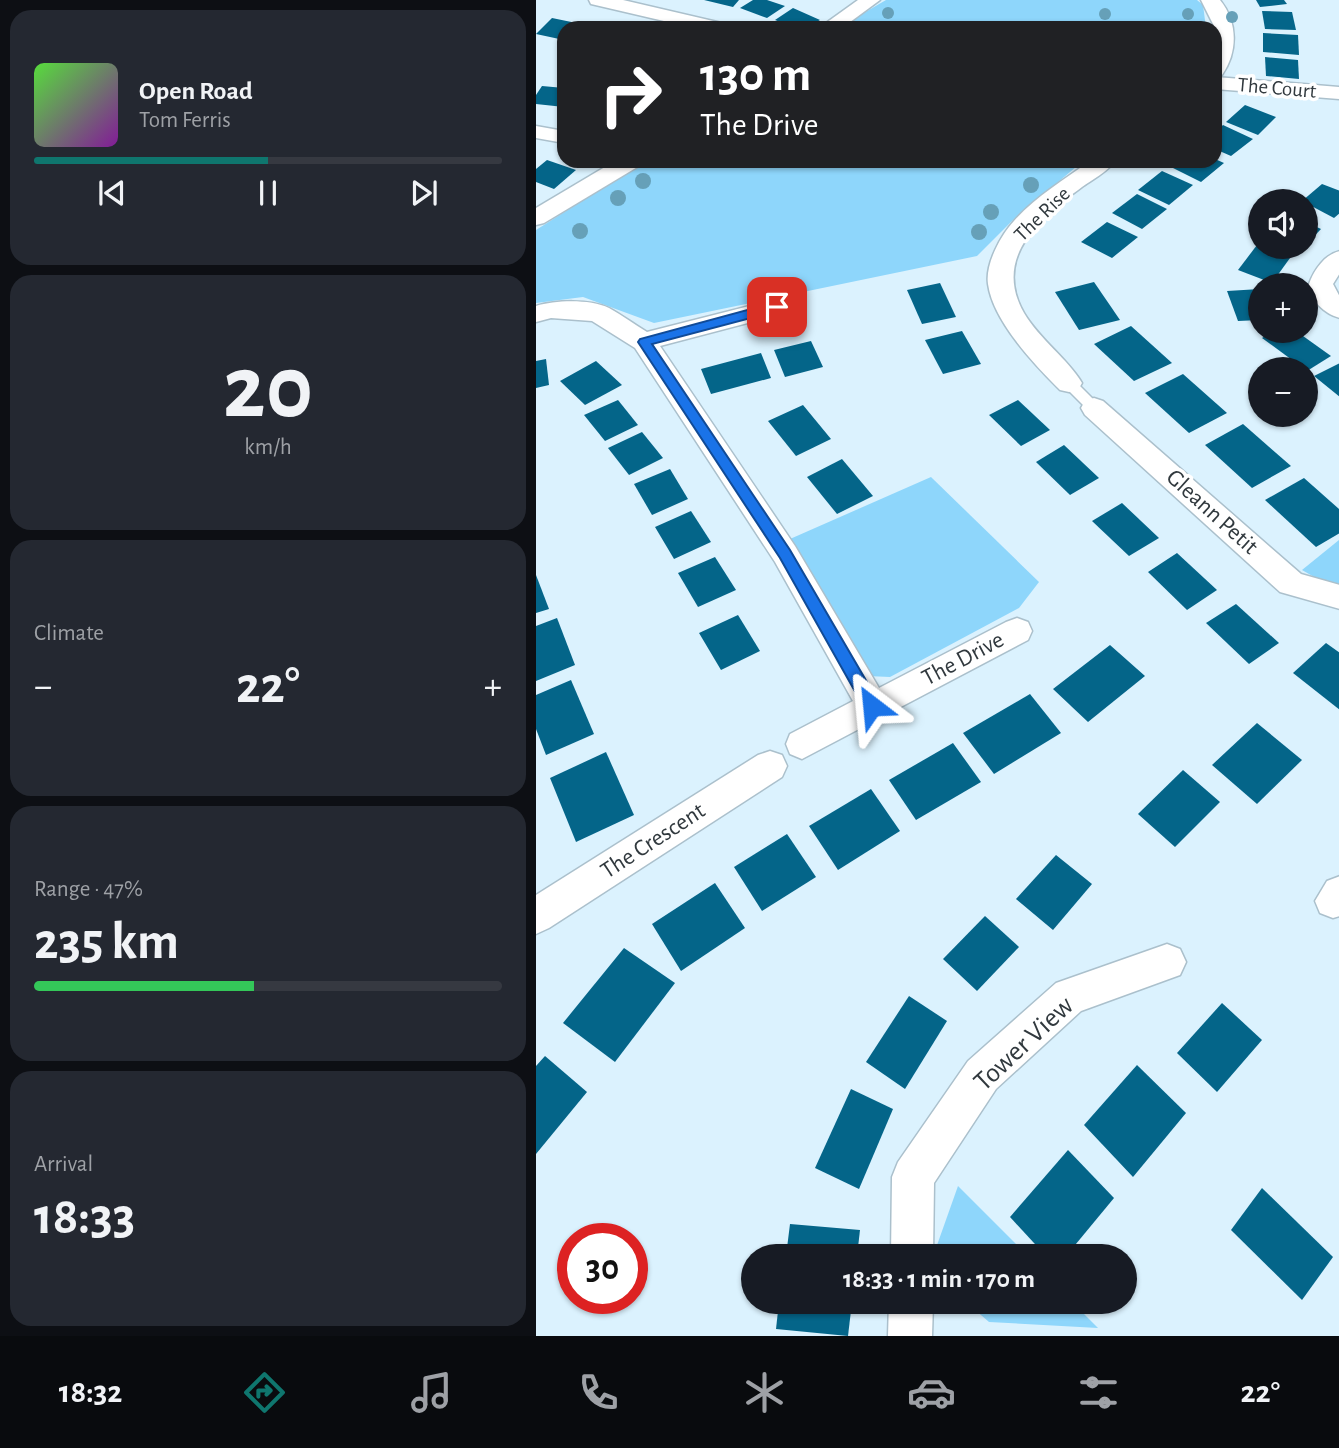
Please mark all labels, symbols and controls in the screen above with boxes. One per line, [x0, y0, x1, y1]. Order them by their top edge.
icon: right [585, 49, 676, 140]
text: 130 m [700, 51, 811, 100]
street label: The Court [1237, 74, 1318, 102]
text: Open Road [139, 78, 253, 104]
text: Tom Ferris [139, 109, 231, 132]
text: The Drive [700, 109, 819, 141]
icon: previous [93, 174, 131, 212]
icon: pause [249, 174, 287, 212]
icon: next [405, 174, 443, 212]
street label: The Rise [1010, 183, 1074, 245]
map controls [1248, 189, 1318, 427]
button: sound [1248, 189, 1318, 259]
button: + [1248, 273, 1318, 343]
pin [747, 277, 807, 337]
icon: arrive [758, 288, 796, 326]
text: 20 [223, 343, 313, 434]
button: − [1248, 357, 1318, 427]
text: km/h [244, 436, 292, 459]
street label: Gleann Petit [1162, 465, 1263, 559]
text: Climate [34, 622, 104, 645]
street label: The Drive [918, 628, 1008, 690]
text: 22° [236, 660, 300, 712]
text: − [34, 668, 52, 706]
text: + [484, 668, 502, 706]
position arrow [835, 669, 909, 743]
street label: The Crescent [597, 798, 710, 883]
text: Range · 47% [34, 878, 143, 901]
text: 235 km [34, 916, 179, 968]
street label: Tower View [969, 991, 1079, 1097]
text: Arrival [34, 1153, 93, 1176]
text: 18:33 [34, 1191, 135, 1243]
speed limit sign: 30 [557, 1223, 648, 1314]
text: 18:33 · 1 min · 170 m [843, 1266, 1035, 1292]
icon: directions [240, 1368, 289, 1417]
icon: music [407, 1368, 456, 1417]
icon: phone [574, 1368, 623, 1417]
icon: climate [740, 1368, 789, 1417]
icon: car [907, 1368, 956, 1417]
icon: filters [1074, 1368, 1123, 1417]
text: 18:32 [59, 1376, 122, 1408]
text: 22° [1241, 1376, 1280, 1408]

